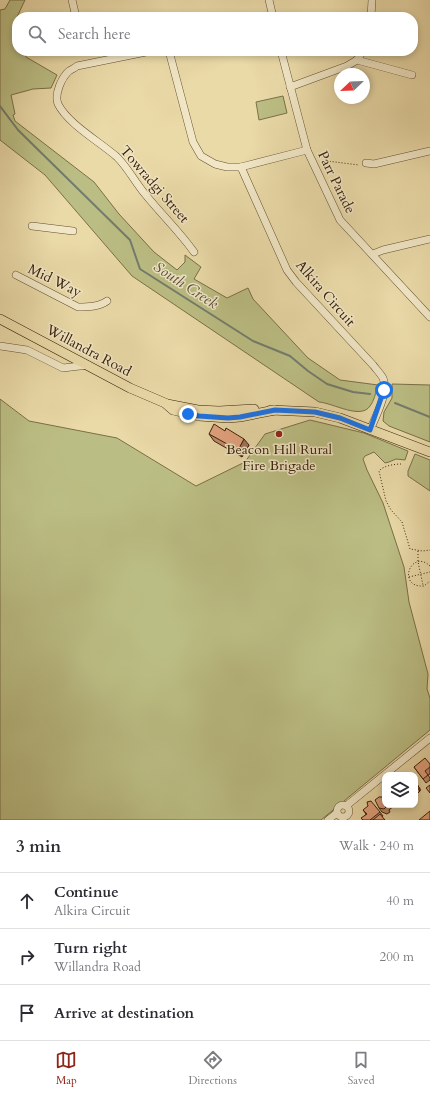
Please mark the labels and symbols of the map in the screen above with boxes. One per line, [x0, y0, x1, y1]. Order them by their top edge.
north arrow [334, 68, 370, 104]
street label: Towradgi Street [116, 142, 194, 228]
street label: Parr Parade [313, 148, 360, 217]
street label: Alkira Circuit [292, 256, 360, 331]
water label: South Creek [150, 257, 223, 314]
street label: Mid Way [25, 259, 85, 302]
street label: Willandra Road [42, 320, 135, 381]
route start [375, 381, 393, 399]
route end [179, 405, 197, 423]
marker: Beacon Hill Rural Fire Brigade [274, 429, 284, 439]
place label: Beacon Hill Rural Fire Brigade [226, 440, 333, 475]

